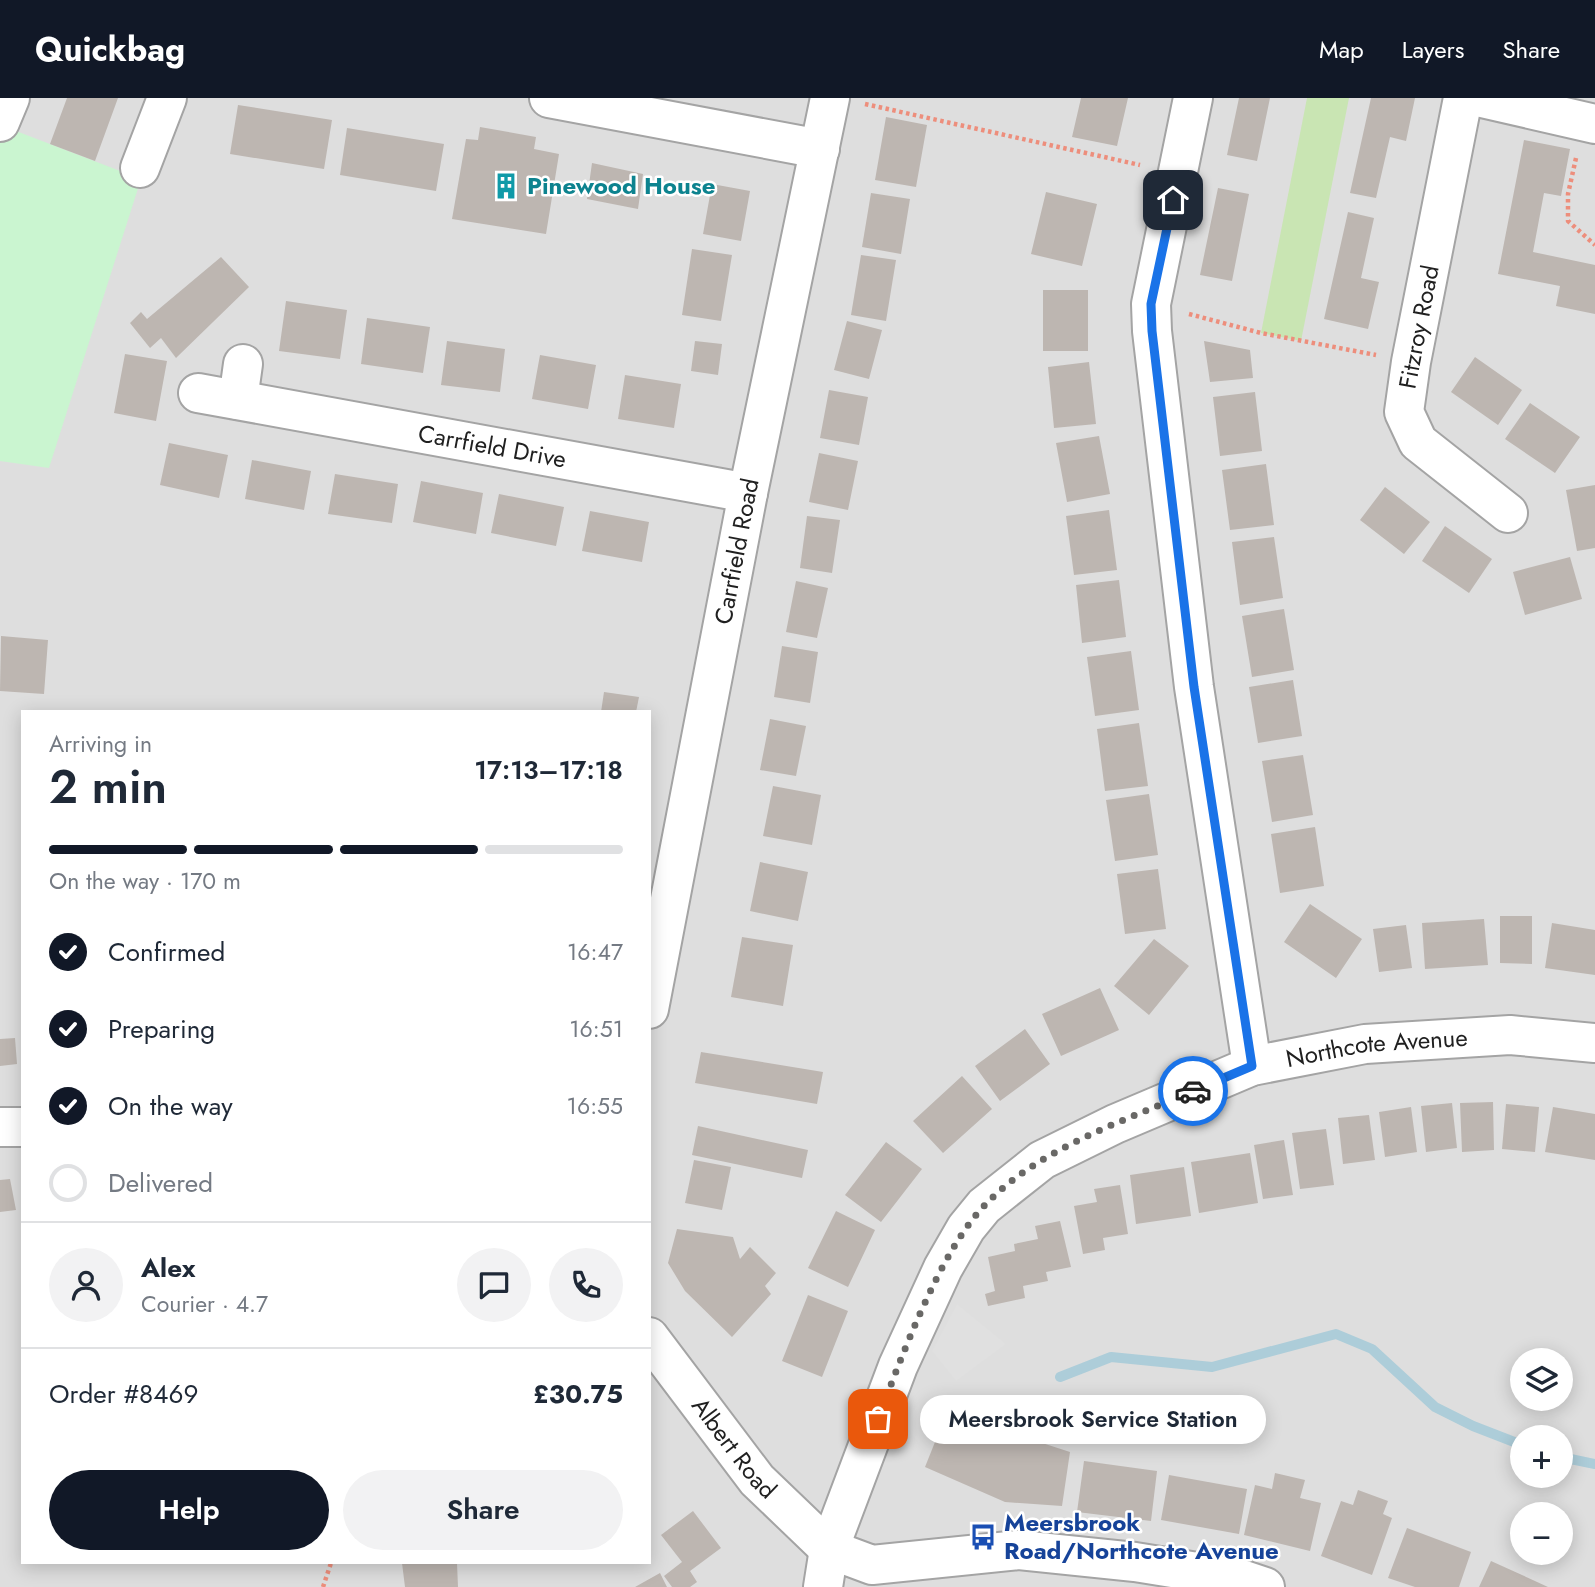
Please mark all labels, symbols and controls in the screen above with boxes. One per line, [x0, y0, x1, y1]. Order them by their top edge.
text: Quickbag [35, 26, 185, 73]
text: Map [1319, 32, 1364, 67]
text: Layers [1402, 32, 1464, 67]
text: Share [1502, 32, 1560, 67]
place label: Pinewood House [527, 168, 716, 203]
pin [1143, 170, 1203, 230]
building icon: Pinewood House [491, 171, 521, 201]
icon: home [1154, 181, 1192, 219]
street label: Fitzroy Road [1389, 262, 1448, 392]
street label: Carrfield Drive [415, 415, 569, 477]
street label: Carrfield Road [705, 475, 768, 627]
text: Arriving in [49, 727, 152, 761]
text: 17:13–17:18 [474, 751, 623, 789]
text: 2 min [49, 754, 167, 820]
text: On the way · 170 m [49, 864, 241, 898]
icon: check [49, 933, 87, 971]
text: Confirmed [108, 933, 225, 971]
text: 16:47 [567, 935, 623, 969]
icon: check [49, 1010, 87, 1048]
text: Preparing [108, 1010, 215, 1048]
text: 16:51 [569, 1012, 623, 1046]
street label: Northcote Avenue [1283, 1020, 1469, 1076]
courier [1158, 1056, 1228, 1126]
icon: car [1174, 1072, 1212, 1110]
icon: check [49, 1087, 87, 1125]
text: On the way [108, 1087, 233, 1125]
text: 16:55 [567, 1089, 623, 1123]
text: Delivered [108, 1164, 213, 1202]
button: person [49, 1248, 123, 1322]
button: chat [457, 1248, 531, 1322]
button: phone [549, 1248, 623, 1322]
text: Alex [141, 1249, 195, 1287]
text: Courier · 4.7 [141, 1287, 268, 1321]
map controls [1510, 1348, 1573, 1565]
button: layers [1510, 1348, 1573, 1411]
text: Order #8469 [49, 1375, 198, 1413]
text: £30.75 [533, 1375, 623, 1413]
pin [848, 1389, 908, 1449]
street label: Albert Road [684, 1390, 785, 1507]
callout: Meersbrook Service Station [920, 1394, 1266, 1444]
icon: bag [859, 1400, 897, 1438]
text: Meersbrook Service Station [948, 1402, 1238, 1436]
button: + [1510, 1425, 1573, 1488]
button: Help [49, 1470, 329, 1550]
button: Share [343, 1470, 623, 1550]
button: − [1510, 1502, 1573, 1565]
place label: Meersbrook Road/Northcote Avenue [1004, 1505, 1279, 1568]
bus stop icon: Meersbrook Road/Northcote Avenue [968, 1522, 998, 1552]

